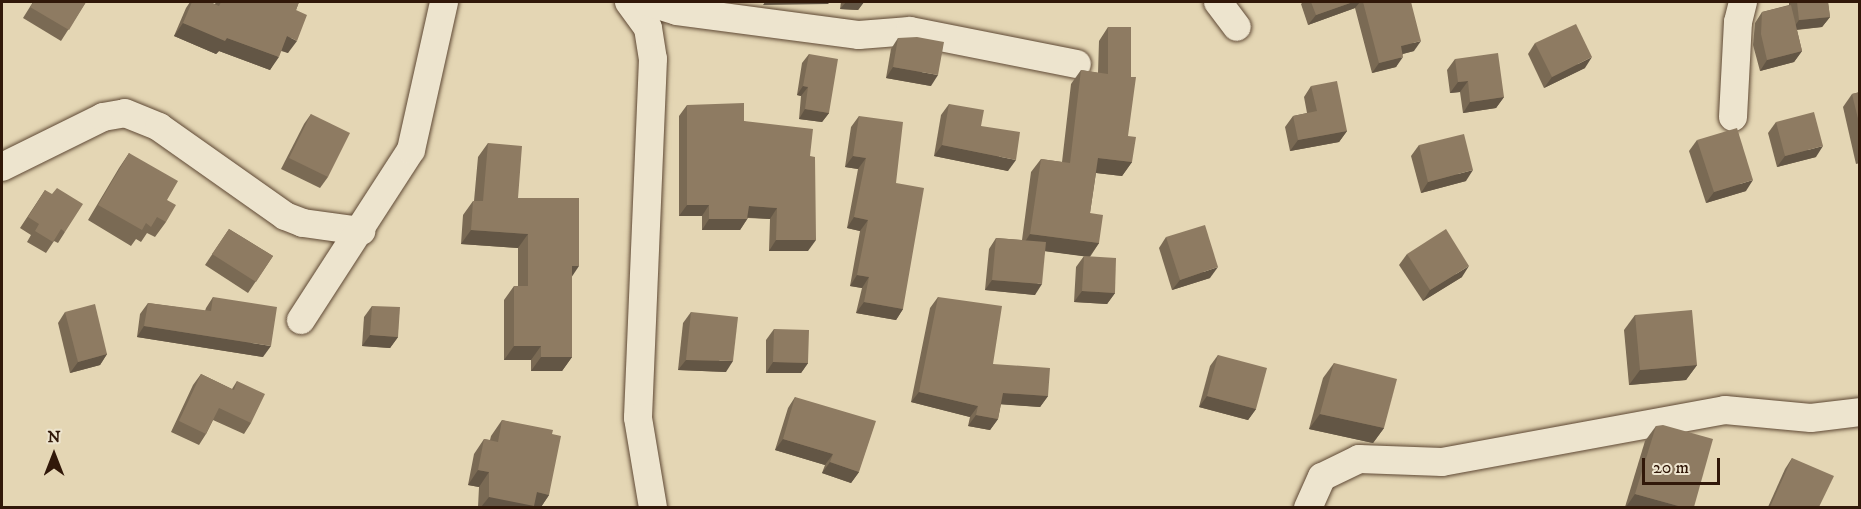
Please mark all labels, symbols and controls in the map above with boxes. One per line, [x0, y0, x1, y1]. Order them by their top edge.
north arrow [24, 425, 84, 485]
text: N [47, 427, 61, 447]
scale bar [1645, 446, 1723, 484]
text: 20 m [1653, 457, 1689, 479]

